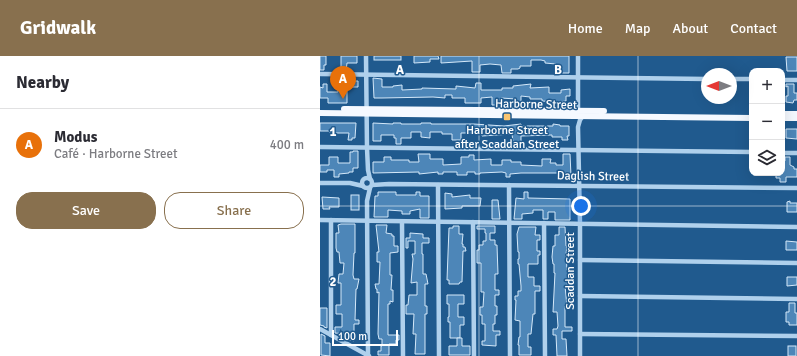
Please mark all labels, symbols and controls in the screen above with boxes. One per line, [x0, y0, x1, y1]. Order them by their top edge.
text: Gridwalk [20, 16, 96, 40]
text: Home [568, 20, 603, 37]
text: Map [625, 20, 650, 37]
text: About [672, 20, 708, 37]
text: Contact [730, 20, 777, 37]
text: A [396, 62, 405, 78]
text: B [554, 62, 562, 78]
pin: A [330, 66, 356, 99]
north arrow [701, 68, 737, 104]
map controls [749, 68, 785, 176]
button: + [749, 68, 785, 104]
text: Nearby [16, 72, 69, 93]
street label: Harborne Street [495, 96, 577, 113]
button: − [749, 104, 785, 140]
marker: Harborne Street after Scaddan Street [502, 112, 512, 122]
place label: Harborne Street after Scaddan Street [455, 123, 559, 152]
text: 1 [329, 124, 337, 140]
text: Modus [54, 128, 97, 146]
text: A [25, 137, 33, 153]
text: 400 m [270, 137, 304, 153]
button: layers [749, 140, 785, 176]
text: Café · Harborne Street [54, 146, 178, 162]
street label: Daglish Street [557, 168, 629, 185]
button: Save [16, 192, 156, 229]
button: Share [164, 192, 304, 229]
your location [571, 196, 591, 216]
street label: Scaddan Street [563, 232, 578, 310]
text: 2 [329, 274, 337, 290]
scale bar [332, 328, 398, 347]
text: 100 m [338, 330, 367, 343]

